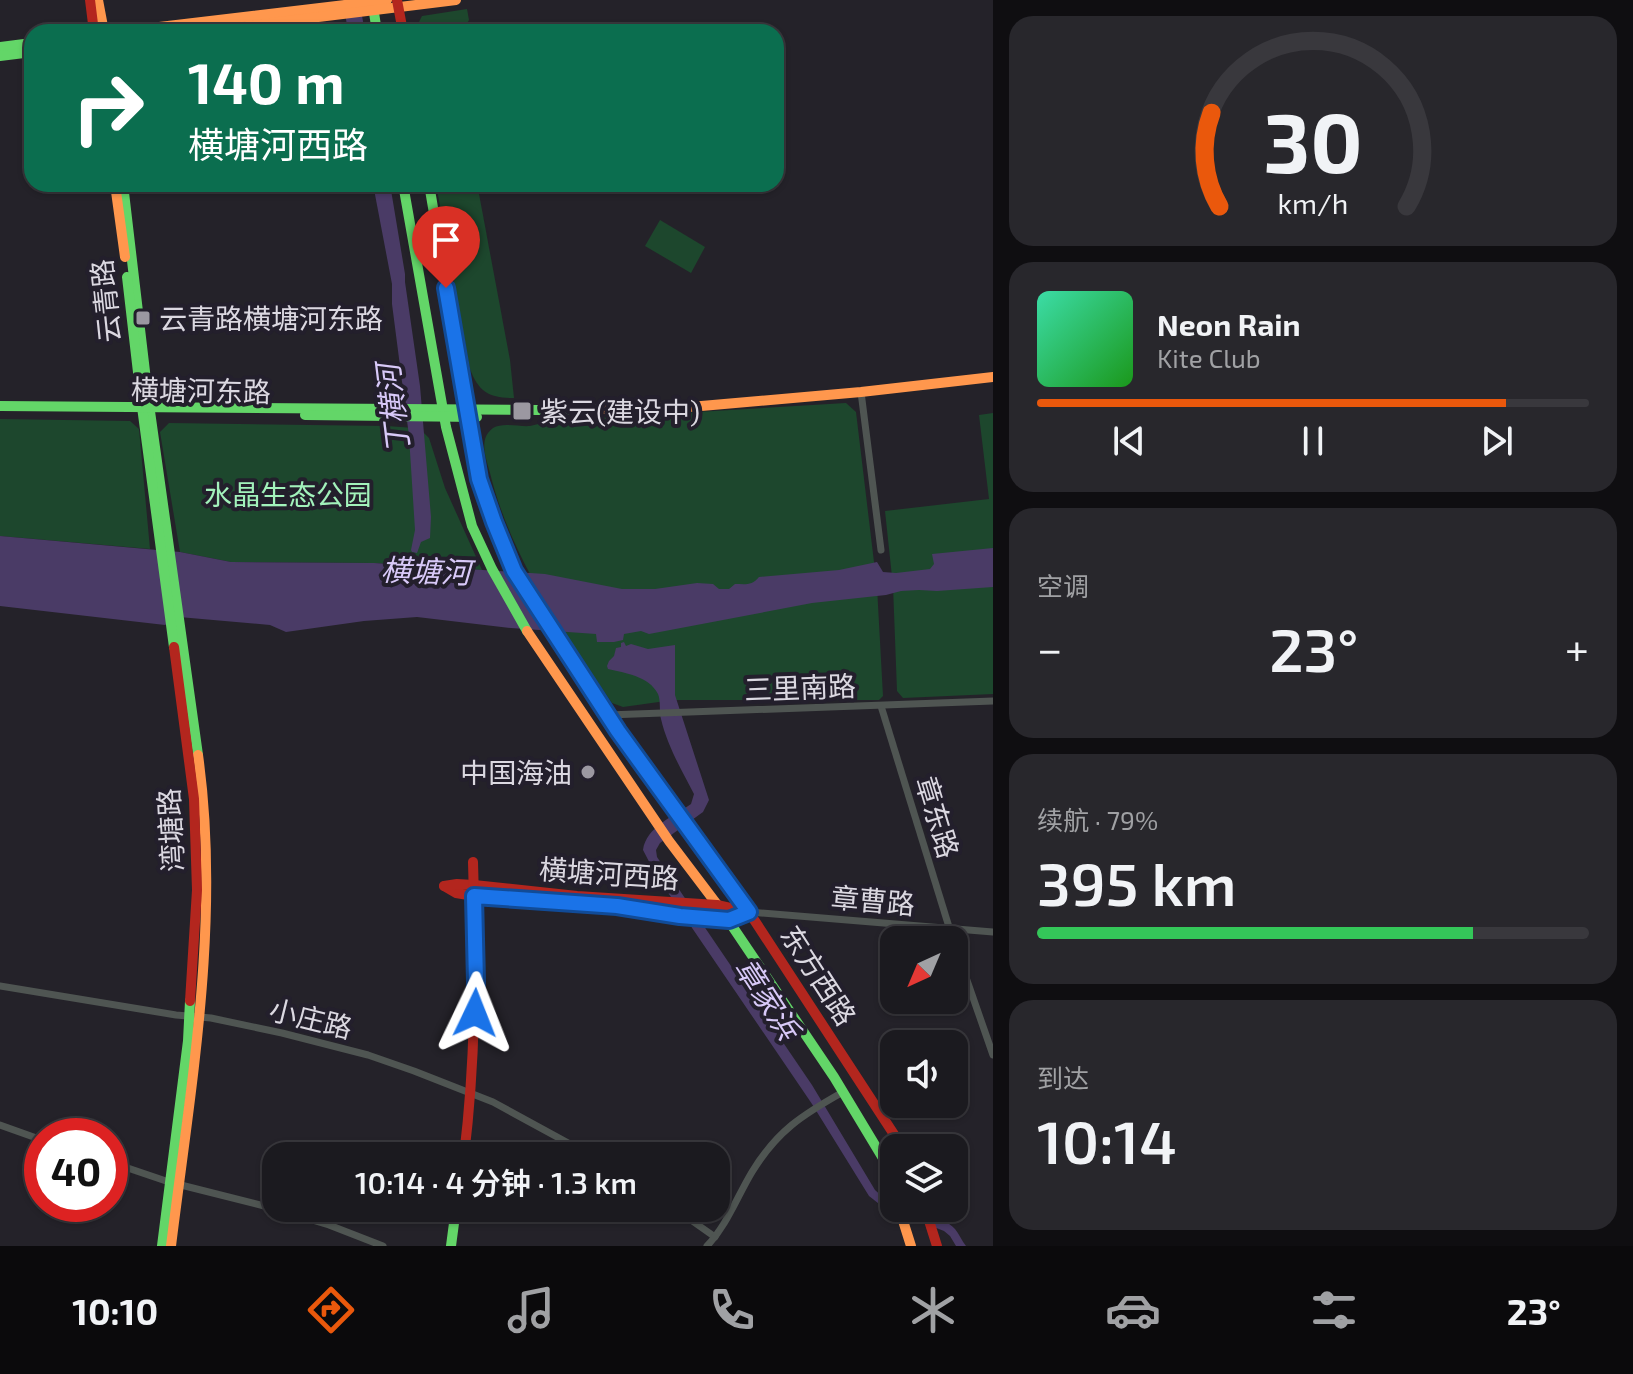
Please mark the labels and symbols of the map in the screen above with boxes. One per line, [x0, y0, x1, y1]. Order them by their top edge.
pin [412, 206, 480, 288]
street label: 云青路 [84, 257, 126, 345]
place label: 云青路横塘河东路 [159, 301, 383, 335]
marker: 云青路横塘河东路 [134, 309, 152, 327]
water label: 丁横河 [368, 357, 415, 456]
street label: 横塘河东路 [131, 372, 271, 408]
place label: 紫云(建设中) [540, 394, 700, 428]
marker: 紫云(建设中) [511, 400, 533, 422]
park label: 水晶生态公园 [204, 477, 372, 511]
water label: 横塘河 [380, 550, 477, 590]
street label: 三里南路 [743, 668, 857, 706]
place label: 中国海油 [460, 755, 572, 789]
marker: 中国海油 [579, 763, 597, 781]
street label: 章东路 [909, 772, 967, 862]
street label: 湾塘路 [151, 787, 189, 873]
street label: 横塘河西路 [538, 851, 680, 895]
street label: 章曹路 [830, 879, 916, 921]
street label: 东方西路 [774, 919, 864, 1031]
north arrow [880, 926, 968, 1014]
water label: 章家浜 [728, 950, 809, 1048]
position arrow [433, 971, 517, 1055]
street label: 小庄路 [266, 991, 356, 1045]
speed limit sign: 40 [24, 1118, 128, 1222]

